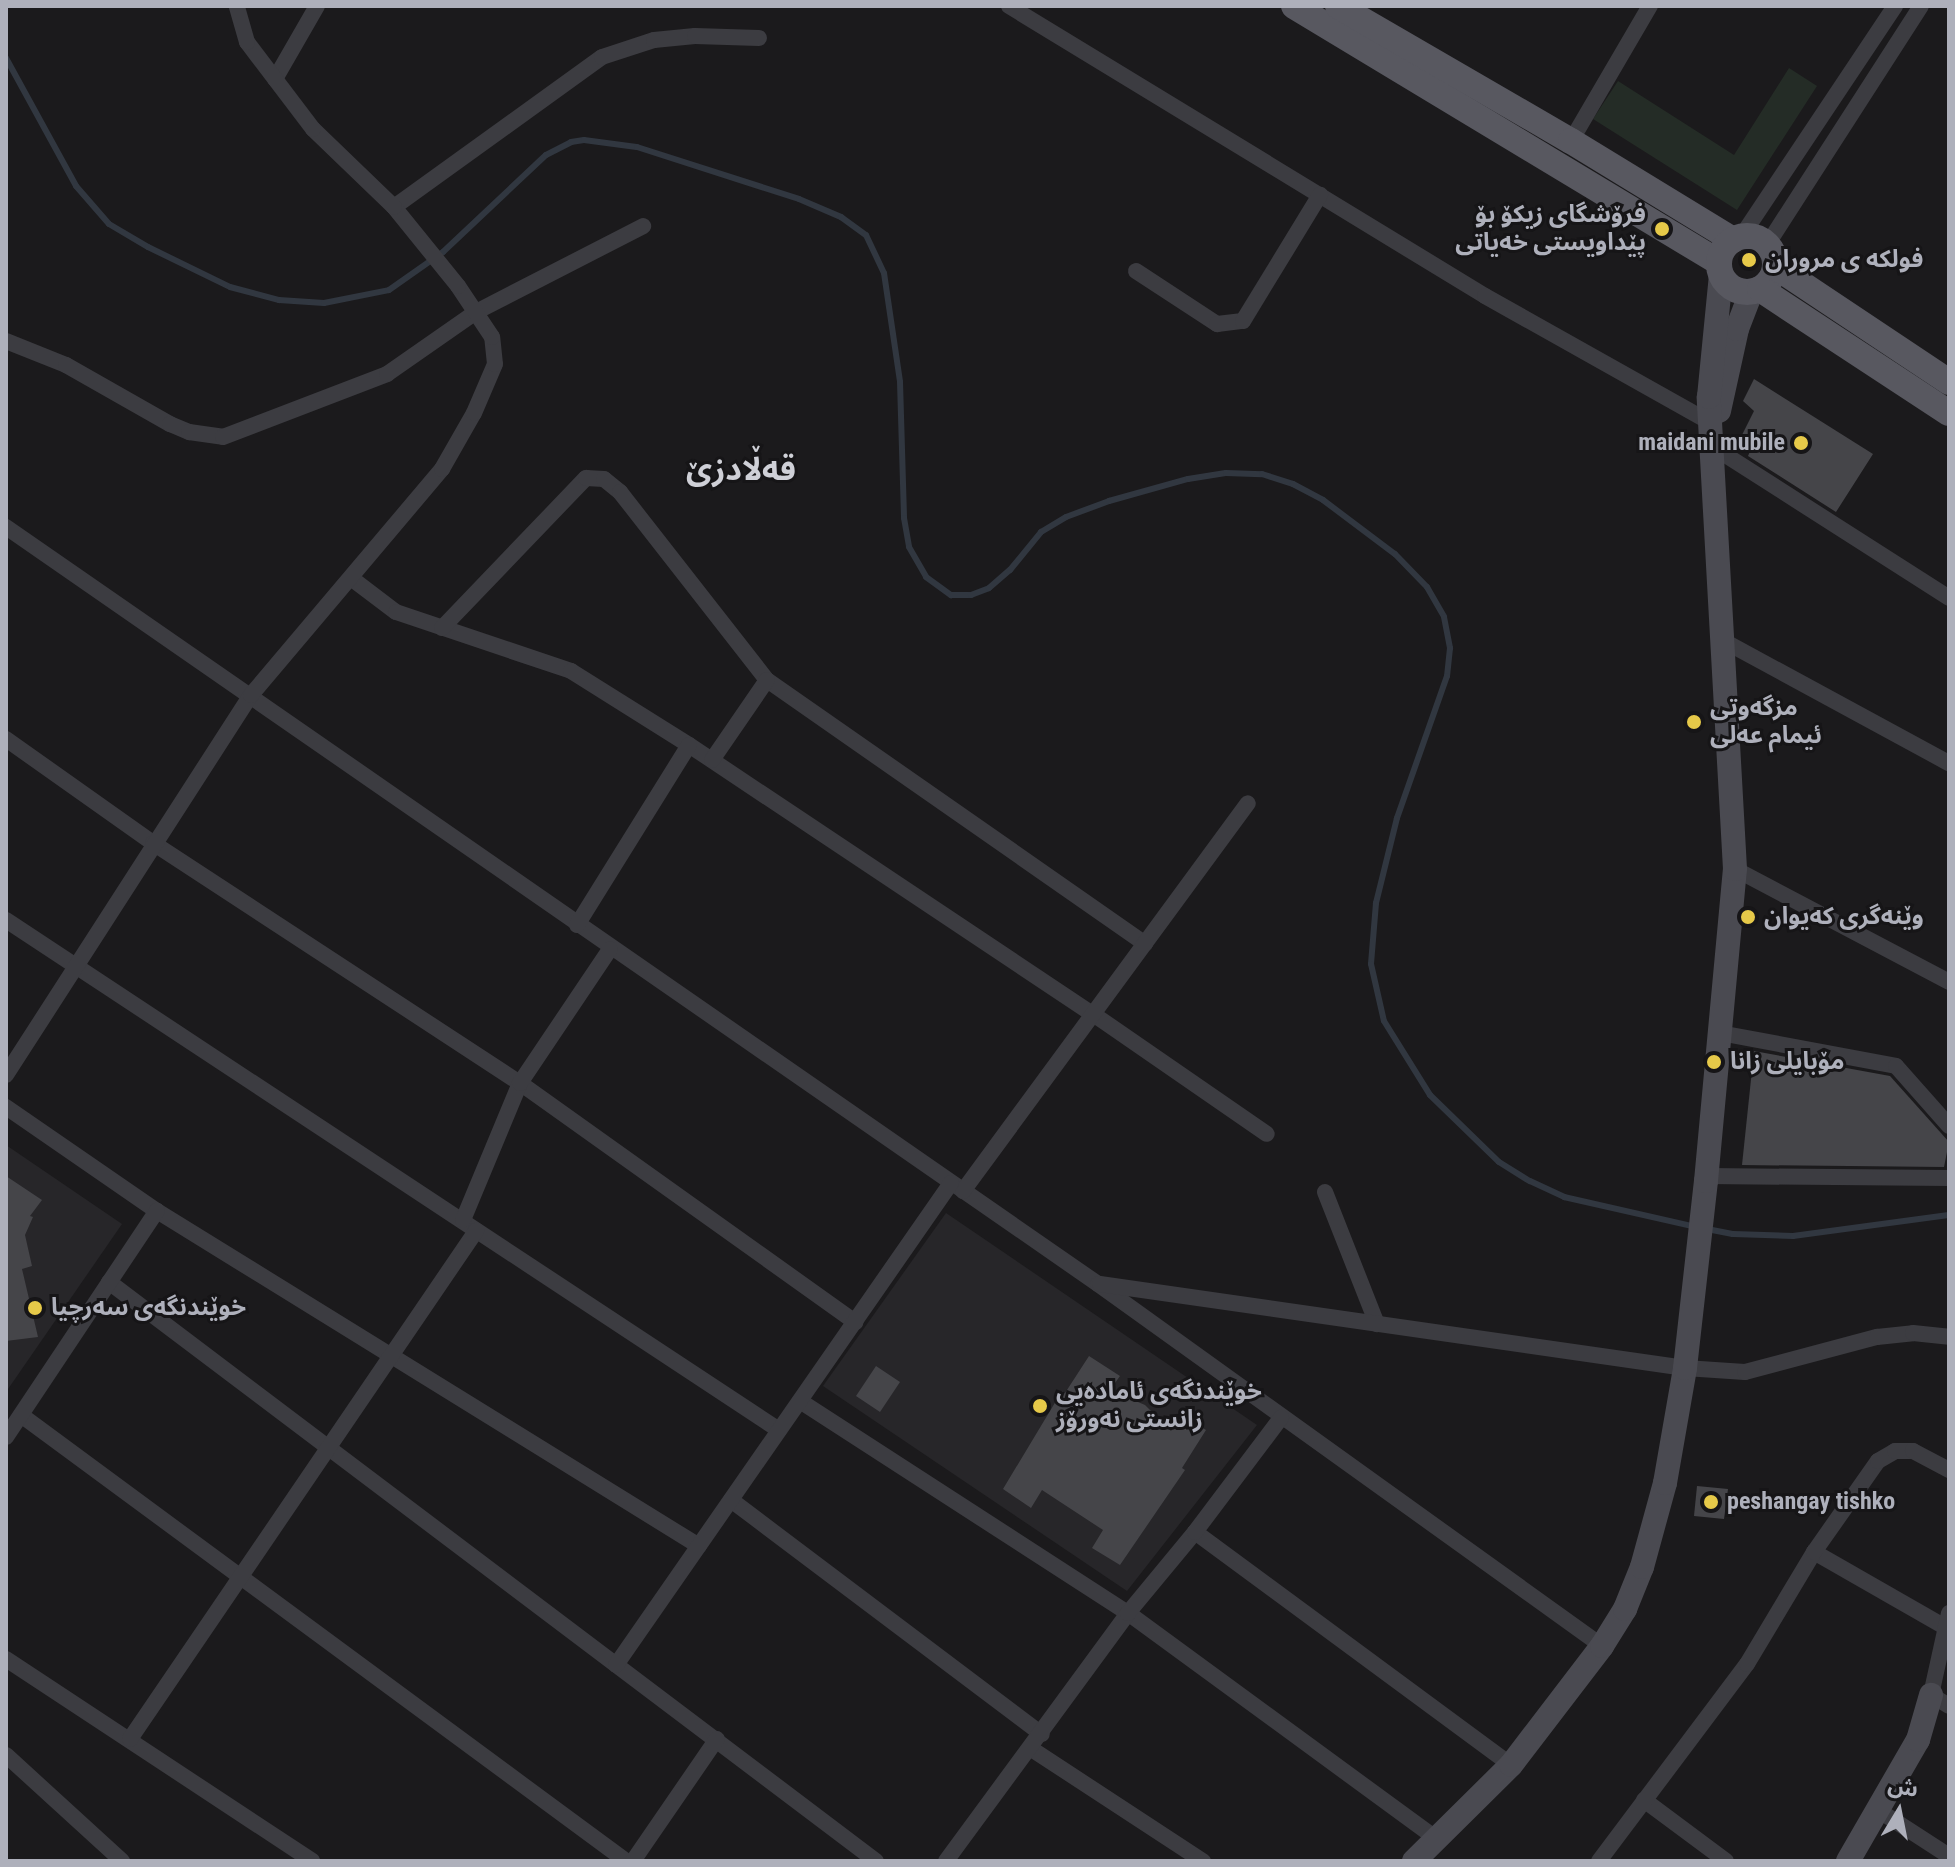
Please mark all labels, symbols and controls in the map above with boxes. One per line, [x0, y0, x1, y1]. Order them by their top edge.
place label: فرۆشگای زیکۆ بۆ پێداویستی خەیاتی [1455, 201, 1646, 257]
marker: فرۆشگای زیکۆ بۆ پێداویستی خەیاتی [1653, 220, 1671, 238]
place label: فولکه ی مروران [1765, 246, 1923, 274]
marker: فولکه ی مروران [1740, 251, 1758, 269]
place label: maidani mubile [1638, 429, 1785, 457]
marker: maidani mubile [1792, 434, 1810, 452]
district label: قەڵادزێ [686, 450, 796, 488]
place label: مزگەوتی ئیمام عەلی [1710, 694, 1822, 750]
marker: مزگەوتی ئیمام عەلی [1685, 713, 1703, 731]
place label: وێنەگری کەیوان [1764, 903, 1924, 931]
marker: وێنەگری کەیوان [1739, 908, 1757, 926]
place label: مۆبایلی زانا [1730, 1048, 1844, 1076]
marker: مۆبایلی زانا [1705, 1053, 1723, 1071]
place label: خوێندنگەی سەرچیا [51, 1294, 246, 1322]
marker: خوێندنگەی سەرچیا [26, 1299, 44, 1317]
place label: خوێندنگەی ئامادەیی زانستی نەورۆز [1056, 1378, 1262, 1434]
marker: خوێندنگەی ئامادەیی زانستی نەورۆز [1031, 1397, 1049, 1415]
place label: peshangay tishko [1727, 1488, 1895, 1516]
marker: peshangay tishko [1702, 1493, 1720, 1511]
north arrow [1859, 1771, 1939, 1851]
text: ش [1886, 1772, 1920, 1802]

